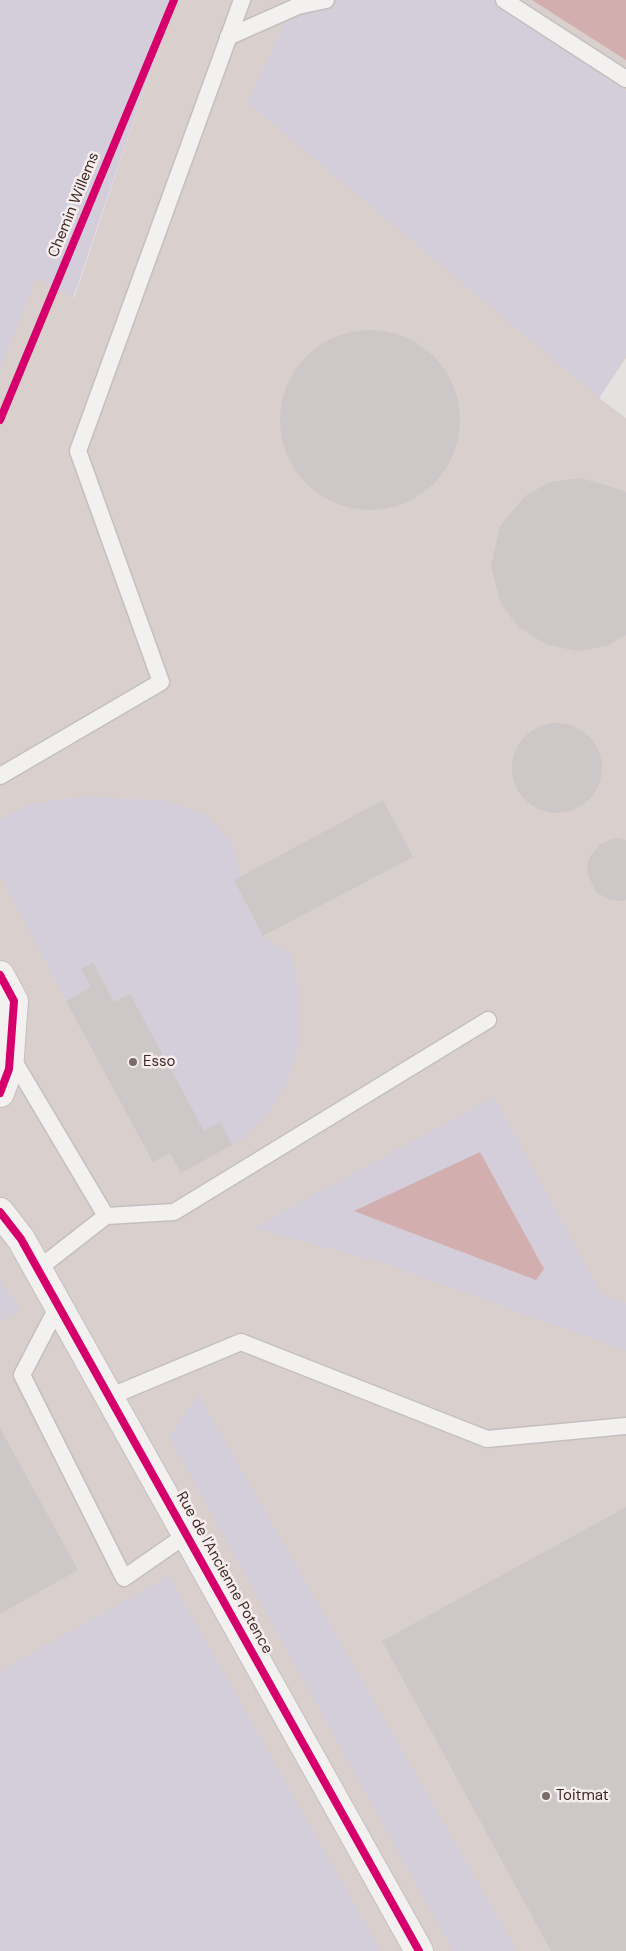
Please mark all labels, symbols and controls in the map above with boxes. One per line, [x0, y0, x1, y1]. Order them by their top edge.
street label: Chemin Willems [45, 150, 103, 260]
place label: Esso [143, 1053, 175, 1071]
marker: Esso [127, 1056, 139, 1068]
street label: Rue de l'Ancienne Potence [172, 1489, 276, 1657]
place label: Toitmat [556, 1787, 609, 1805]
marker: Toitmat [540, 1790, 552, 1802]

